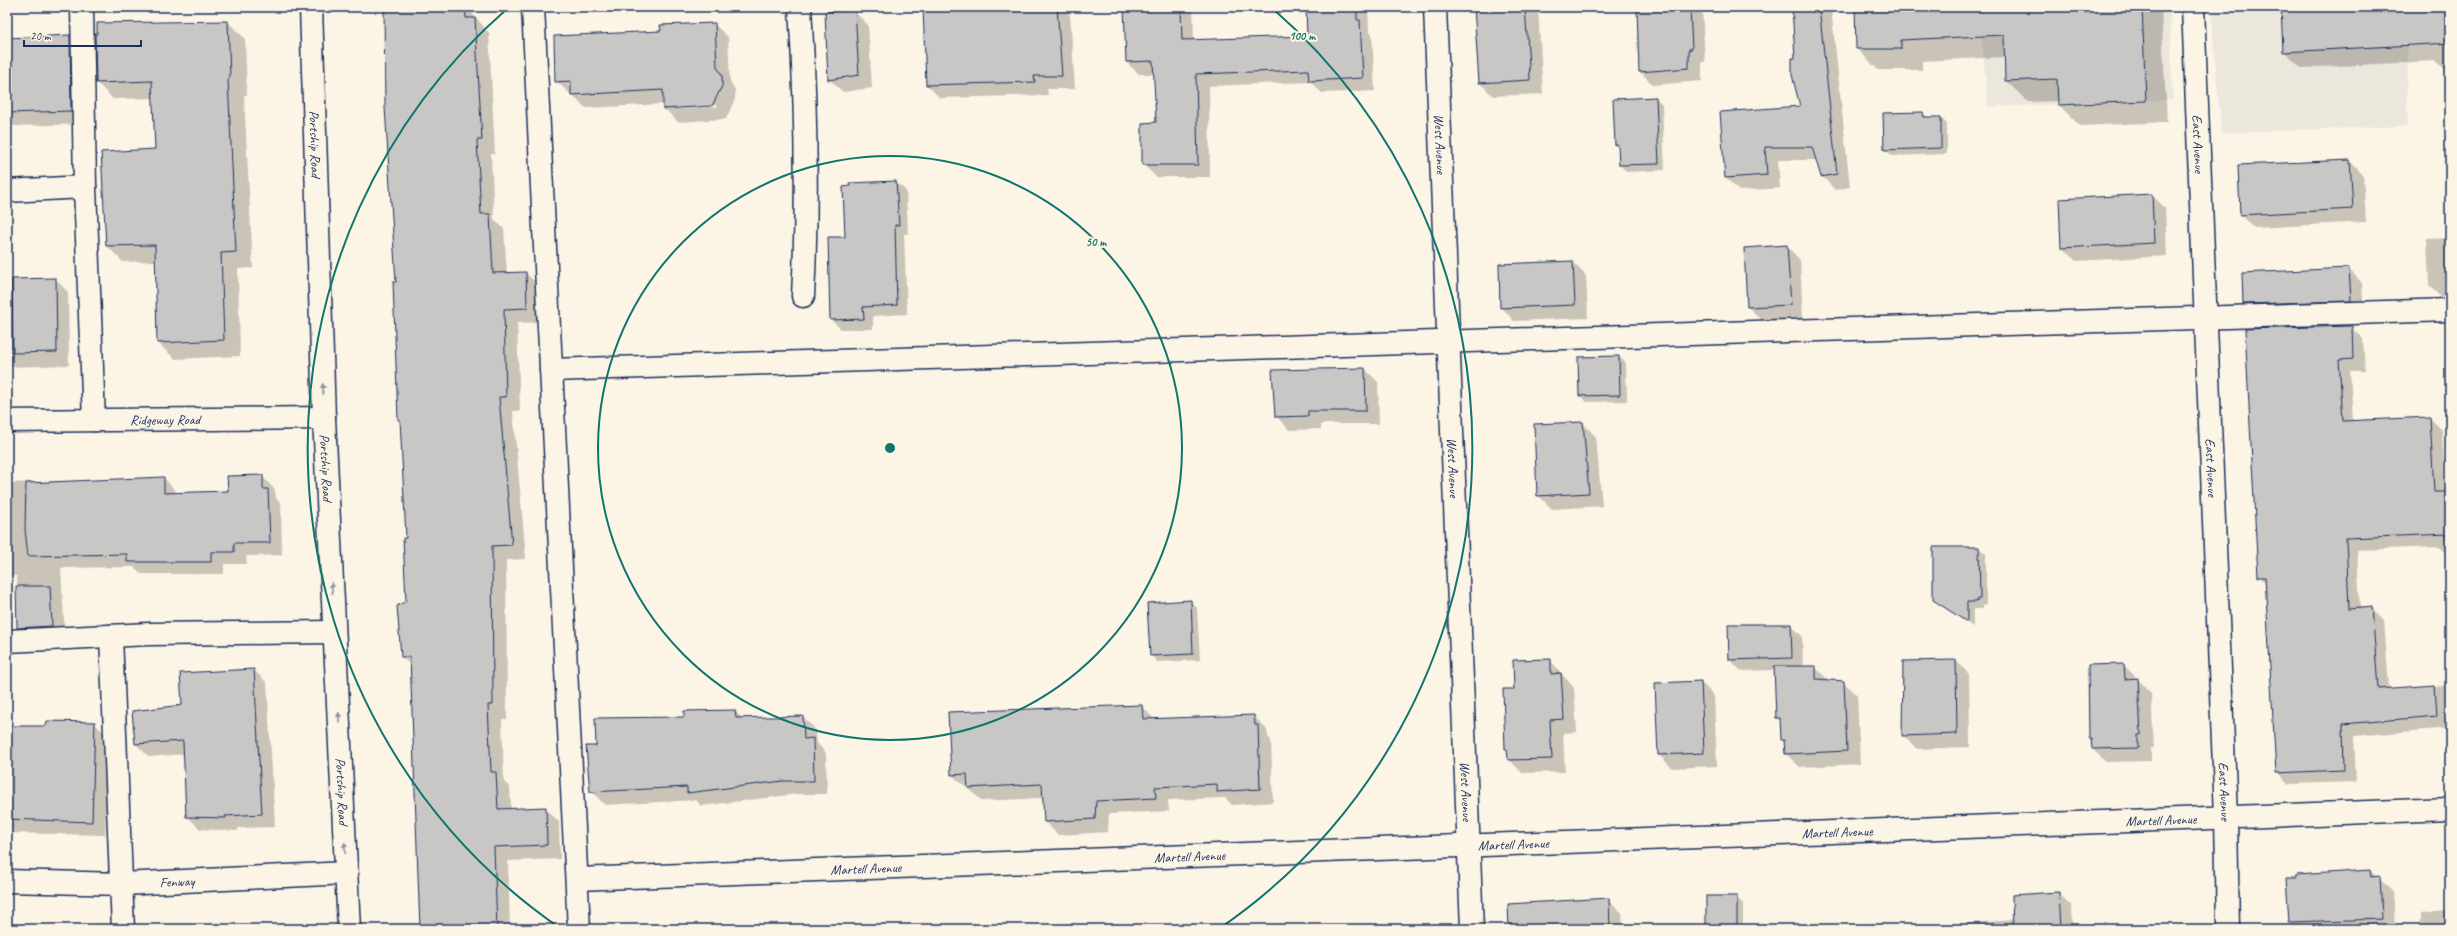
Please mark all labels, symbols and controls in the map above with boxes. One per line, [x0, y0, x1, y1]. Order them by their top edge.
scale bar [24, 22, 141, 48]
text: 20 m [30, 28, 52, 44]
text: 100 m [1289, 28, 1316, 44]
street label: Portship Road [305, 110, 324, 180]
street label: West Avenue [1430, 114, 1450, 176]
street label: East Avenue [2188, 114, 2208, 175]
text: 50 m [1086, 234, 1107, 250]
one-way arrow [319, 383, 326, 395]
street label: Ridgeway Road [130, 411, 202, 429]
street label: Portship Road [316, 434, 336, 504]
street label: West Avenue [1443, 437, 1463, 499]
street label: East Avenue [2202, 438, 2221, 499]
centre of rings [883, 441, 897, 455]
one-way arrow [329, 581, 335, 594]
one-way arrow [335, 712, 342, 724]
street label: Portship Road [332, 757, 352, 828]
street label: West Avenue [1456, 761, 1476, 823]
street label: East Avenue [2215, 762, 2234, 822]
street label: Martell Avenue [2125, 810, 2198, 830]
street label: Martell Avenue [1801, 823, 1874, 842]
street label: Martell Avenue [1478, 835, 1551, 854]
one-way arrow [342, 842, 349, 854]
street label: Martell Avenue [1154, 847, 1227, 866]
street label: Martell Avenue [830, 859, 903, 879]
street label: Fenway [159, 872, 196, 891]

